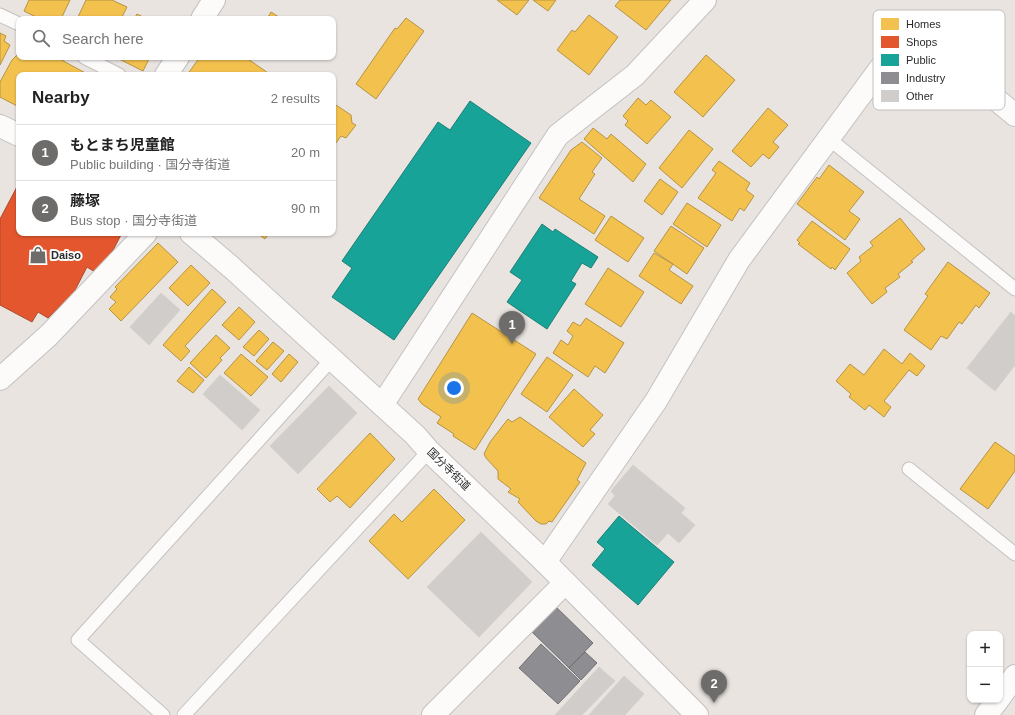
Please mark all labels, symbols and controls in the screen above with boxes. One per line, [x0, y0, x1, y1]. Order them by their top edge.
legend [873, 10, 1005, 110]
search box [16, 16, 336, 60]
text: Homes [906, 18, 941, 30]
icon: search [30, 27, 52, 49]
text: Search here [62, 30, 144, 47]
text: Shops [906, 36, 938, 48]
text: Public [906, 54, 936, 66]
text: Industry [906, 72, 946, 84]
text: Nearby [32, 88, 90, 107]
text: Other [906, 90, 934, 102]
text: 2 results [271, 91, 320, 106]
text: もとまち児童館 [70, 136, 175, 153]
text: 1 [41, 145, 49, 160]
text: 20 m [291, 145, 320, 160]
text: Public building · 国分寺街道 [70, 157, 230, 172]
text: 藤塚 [70, 192, 100, 209]
text: 2 [41, 201, 49, 216]
text: 90 m [291, 201, 320, 216]
text: Bus stop · 国分寺街道 [70, 213, 197, 228]
shop icon: Daiso [28, 245, 48, 265]
place label: Daiso [51, 249, 81, 261]
pin: 1 [499, 311, 525, 344]
your location [444, 378, 464, 398]
street label: 国分寺街道 [425, 446, 473, 492]
map controls [967, 631, 1003, 703]
button: + [967, 631, 1003, 667]
button: − [967, 667, 1003, 703]
pin: 2 [701, 670, 727, 703]

